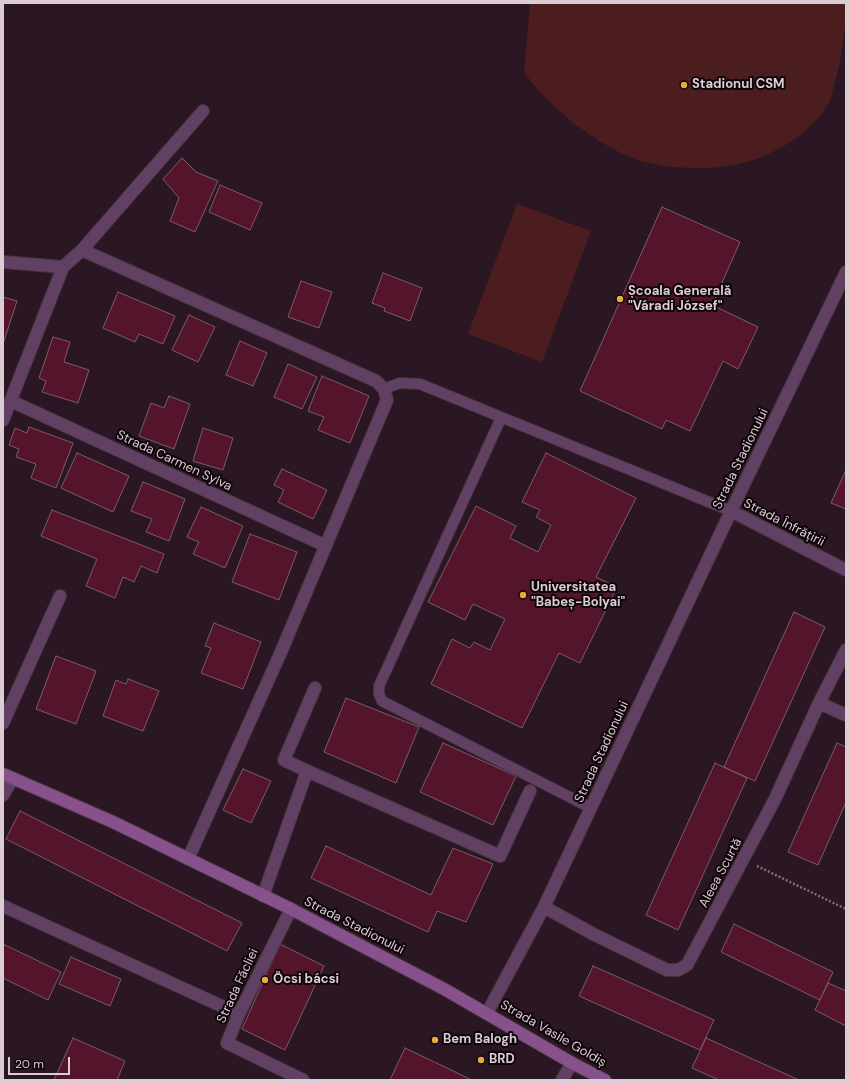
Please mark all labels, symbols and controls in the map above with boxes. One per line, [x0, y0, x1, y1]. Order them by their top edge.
place label: Stadionul CSM [692, 77, 785, 93]
marker: Stadionul CSM [679, 80, 689, 90]
place label: Școala Generală "Váradi József" [628, 284, 731, 315]
marker: Școala Generală "Váradi József" [615, 294, 625, 304]
street label: Strada Stadionului [710, 406, 772, 512]
street label: Strada Carmen Sylva [114, 427, 234, 495]
street label: Strada Înfrățirii [741, 496, 827, 550]
place label: Universitatea "Babeș-Bolyai" [531, 580, 625, 611]
marker: Universitatea "Babeș-Bolyai" [518, 590, 528, 600]
street label: Strada Stadionului [572, 699, 632, 805]
street label: Aleea Scurtă [696, 836, 746, 910]
street label: Strada Stadionului [301, 894, 407, 958]
street label: Strada Făcliei [214, 946, 262, 1026]
place label: Öcsi bácsi [273, 972, 339, 988]
marker: Öcsi bácsi [260, 975, 270, 985]
street label: Strada Vasile Goldiș [497, 997, 609, 1071]
place label: Bem Balogh [443, 1032, 517, 1048]
marker: Bem Balogh [430, 1035, 440, 1045]
scale bar [10, 1049, 72, 1075]
place label: BRD [489, 1052, 515, 1068]
marker: BRD [476, 1055, 486, 1065]
text: 20 m [15, 1056, 44, 1072]

